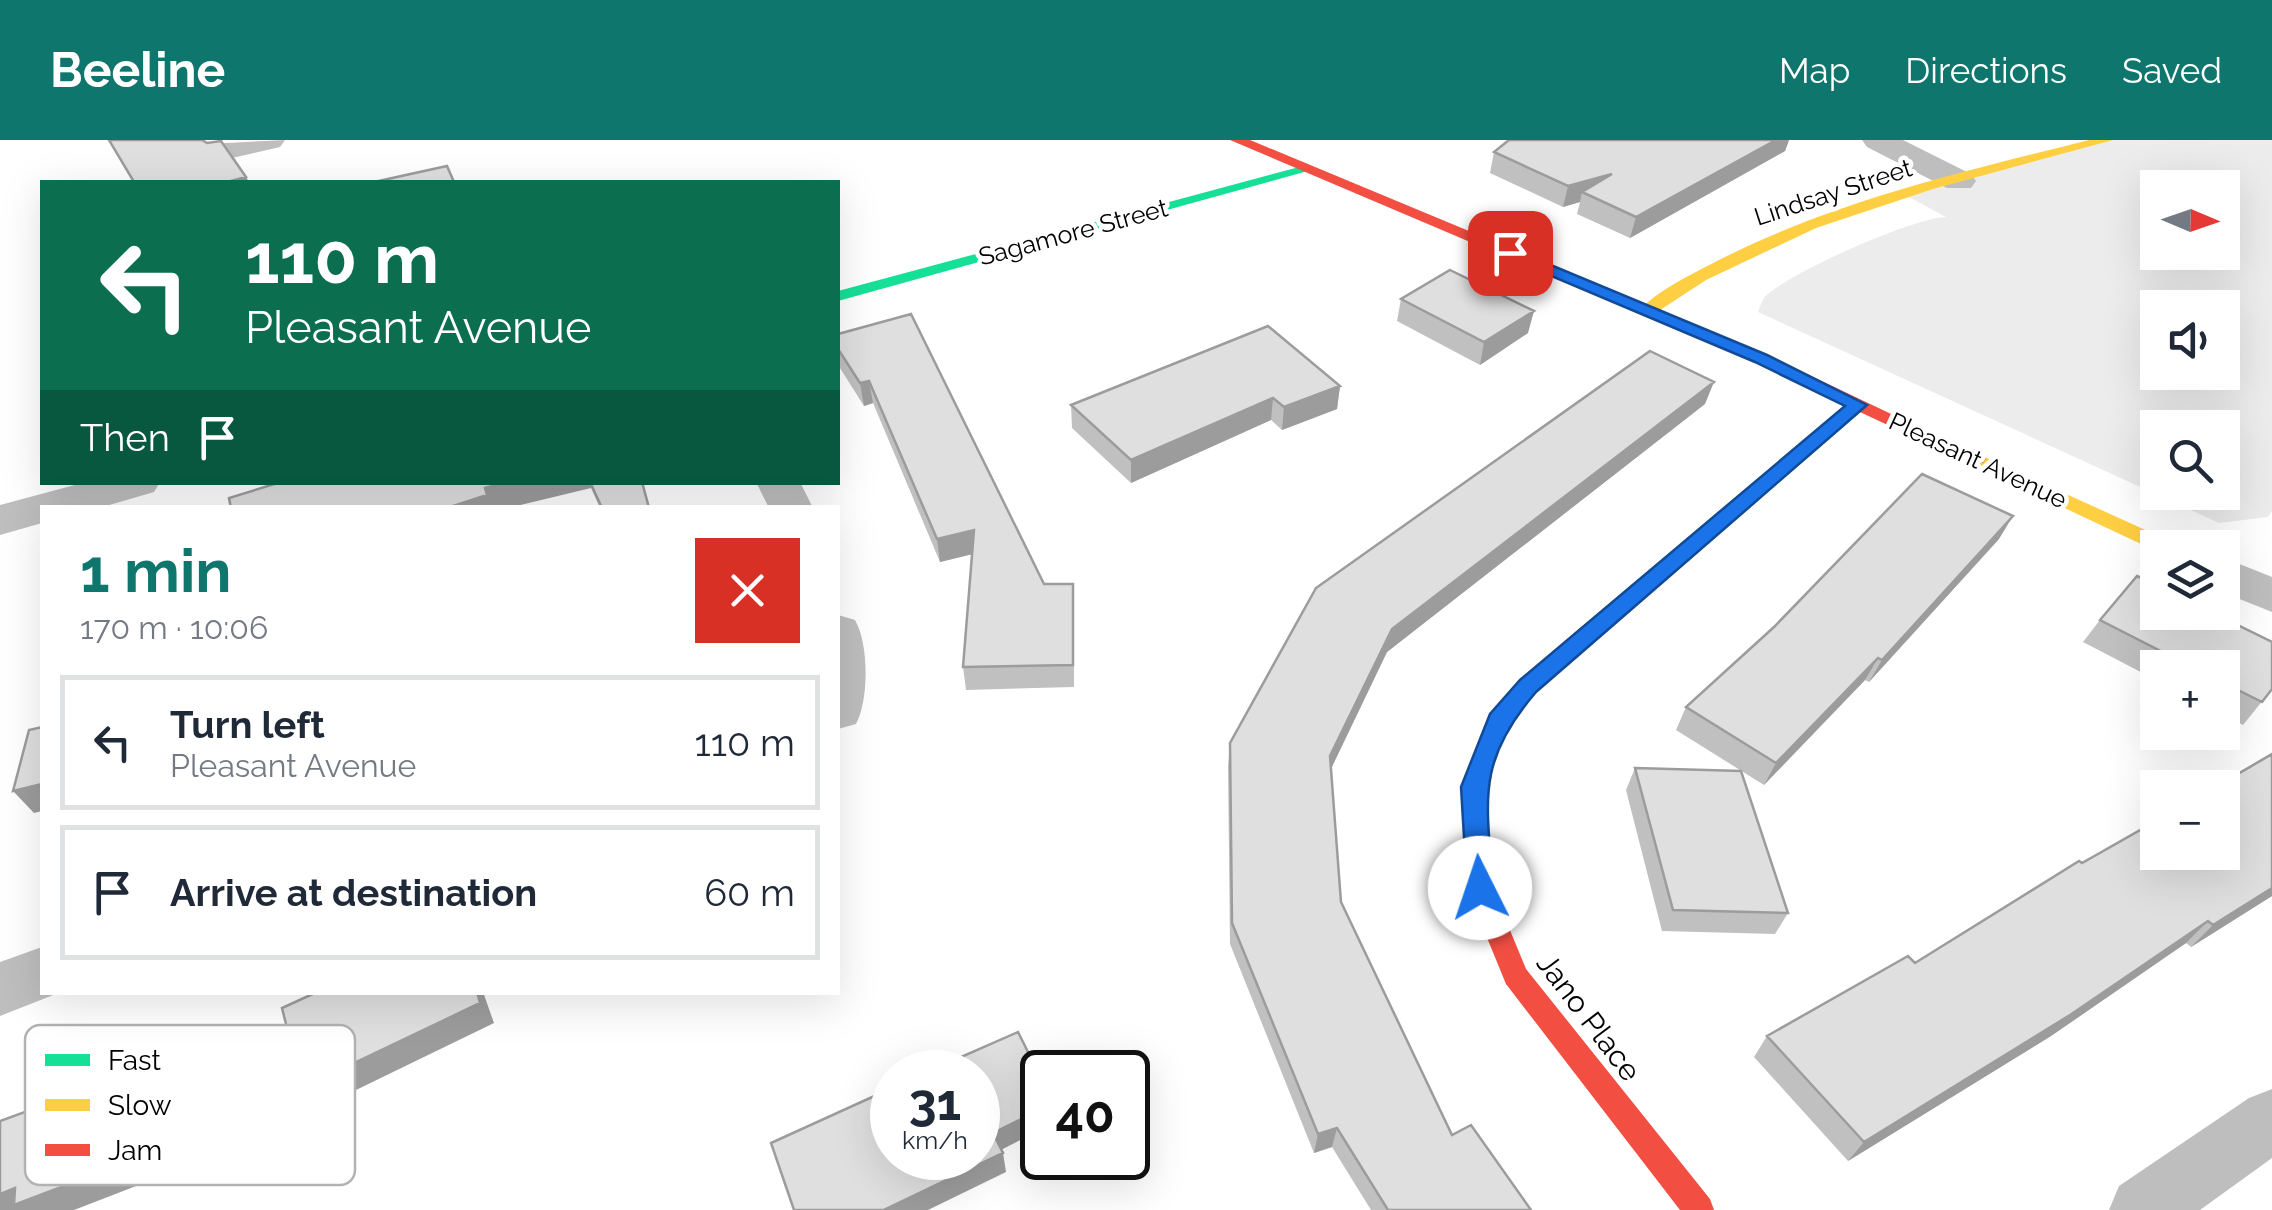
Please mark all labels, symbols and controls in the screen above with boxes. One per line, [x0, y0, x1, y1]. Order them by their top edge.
text: Beeline [50, 42, 225, 98]
text: Map [1779, 50, 1850, 91]
text: Directions [1905, 50, 2067, 91]
text: Saved [2122, 50, 2222, 91]
street label: Lindsay Street [1750, 152, 1916, 232]
north arrow [2140, 170, 2240, 270]
map controls [2140, 170, 2240, 870]
street label: Sagamore Street [975, 192, 1171, 272]
pin [1468, 211, 1553, 296]
text: 110 m [245, 217, 439, 299]
icon: left [80, 220, 210, 350]
icon: arrive [1483, 226, 1538, 281]
button: sound [2140, 290, 2240, 390]
text: Pleasant Avenue [245, 301, 592, 354]
street label: Pleasant Avenue [1884, 406, 2072, 514]
icon: arrive [190, 410, 245, 465]
button: search [2140, 410, 2240, 510]
text: Then [80, 415, 170, 460]
button: layers [2140, 530, 2240, 630]
text: 1 min [80, 536, 231, 606]
button: close [695, 538, 800, 643]
text: 170 m · 10:06 [80, 609, 268, 646]
button: + [2140, 650, 2240, 750]
text: Turn left [170, 702, 325, 747]
icon: left [85, 715, 140, 770]
text: 110 m [695, 720, 795, 765]
text: Pleasant Avenue [170, 747, 416, 784]
button: − [2140, 770, 2240, 870]
position arrow [1428, 836, 1532, 940]
icon: arrive [85, 865, 140, 920]
text: Arrive at destination [170, 870, 537, 915]
text: 60 m [704, 870, 795, 915]
street label: Jano Place [1530, 946, 1648, 1088]
legend [25, 1025, 355, 1185]
text: Fast [108, 1044, 161, 1077]
speed limit sign: 40 [1020, 1050, 1150, 1180]
text: 31 [909, 1073, 961, 1132]
text: Slow [108, 1089, 172, 1122]
text: km/h [902, 1125, 968, 1155]
text: Jam [108, 1134, 162, 1167]

